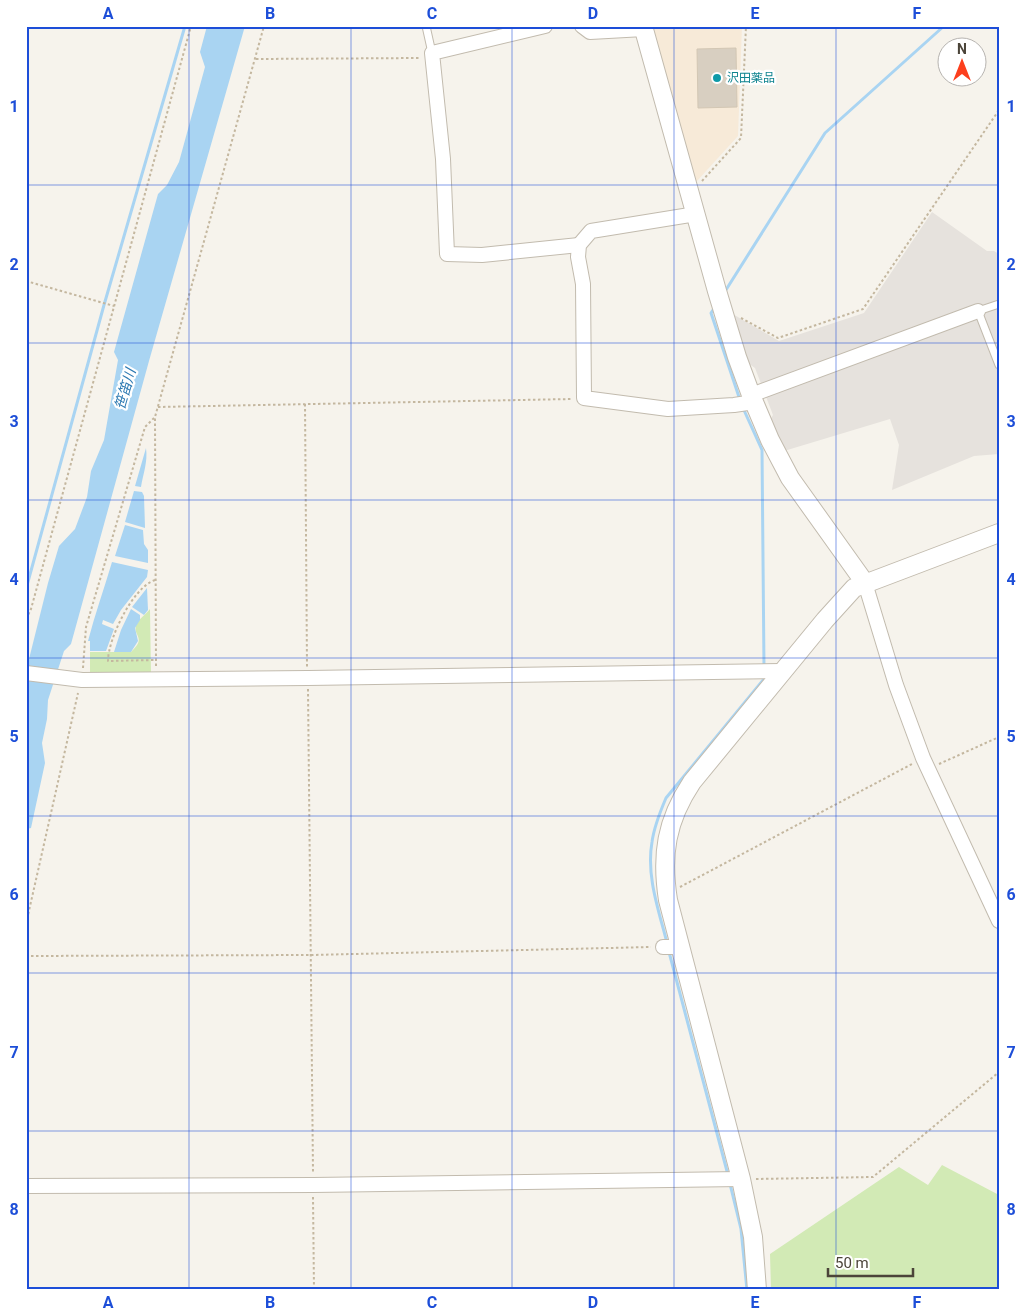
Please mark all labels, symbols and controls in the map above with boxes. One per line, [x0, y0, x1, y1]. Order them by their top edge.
text: A [103, 4, 114, 23]
text: B [265, 4, 275, 23]
text: C [427, 4, 437, 23]
text: D [588, 4, 598, 23]
text: E [751, 4, 760, 23]
text: F [913, 4, 922, 23]
north arrow [938, 38, 988, 88]
text: N [957, 41, 967, 57]
place label: 沢田薬品 [727, 71, 775, 85]
marker: 沢田薬品 [711, 72, 723, 84]
text: 1 [9, 97, 19, 116]
text: 1 [1006, 97, 1016, 116]
text: 2 [9, 255, 19, 274]
text: 2 [1006, 255, 1016, 274]
water label: 笹笛川 [112, 365, 139, 411]
text: 3 [9, 412, 19, 431]
text: 3 [1006, 412, 1016, 431]
text: 4 [9, 570, 19, 589]
text: 4 [1006, 570, 1016, 589]
text: 5 [9, 727, 19, 746]
text: 5 [1006, 727, 1016, 746]
text: 6 [9, 885, 19, 904]
text: 6 [1006, 885, 1016, 904]
text: 7 [9, 1043, 19, 1062]
text: 7 [1006, 1043, 1016, 1062]
text: 8 [9, 1200, 19, 1219]
text: 8 [1006, 1200, 1016, 1219]
scale bar [828, 1246, 912, 1278]
text: 50 m [835, 1254, 869, 1272]
text: A [103, 1293, 114, 1312]
text: B [265, 1293, 275, 1312]
text: C [427, 1293, 437, 1312]
text: D [588, 1293, 598, 1312]
text: E [751, 1293, 760, 1312]
text: F [913, 1293, 922, 1312]

